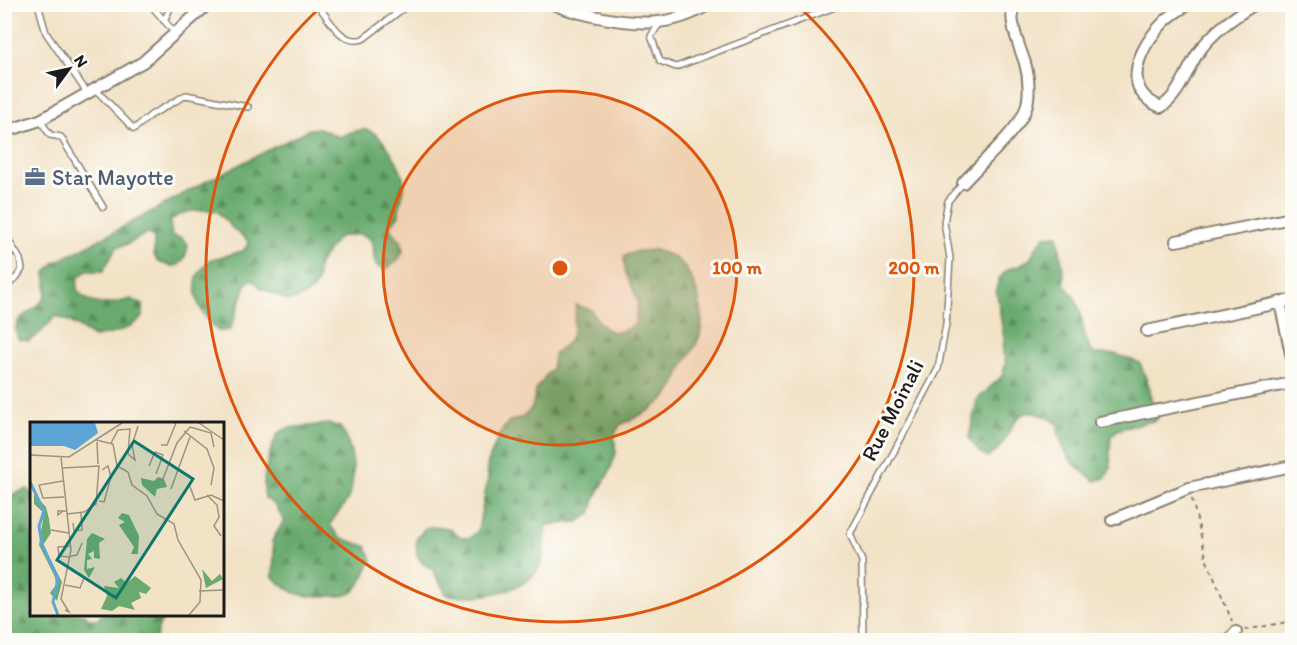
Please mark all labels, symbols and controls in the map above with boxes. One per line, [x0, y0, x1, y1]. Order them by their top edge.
north arrow [39, 39, 99, 99]
text: N [70, 51, 92, 71]
place label: Star Mayotte [52, 164, 174, 191]
office icon: Star Mayotte [23, 165, 47, 189]
text: 100 m [712, 257, 763, 279]
text: 200 m [889, 257, 940, 279]
centre of rings [550, 258, 570, 278]
street label: Rue Moinali [855, 355, 930, 466]
inset map [30, 422, 224, 615]

